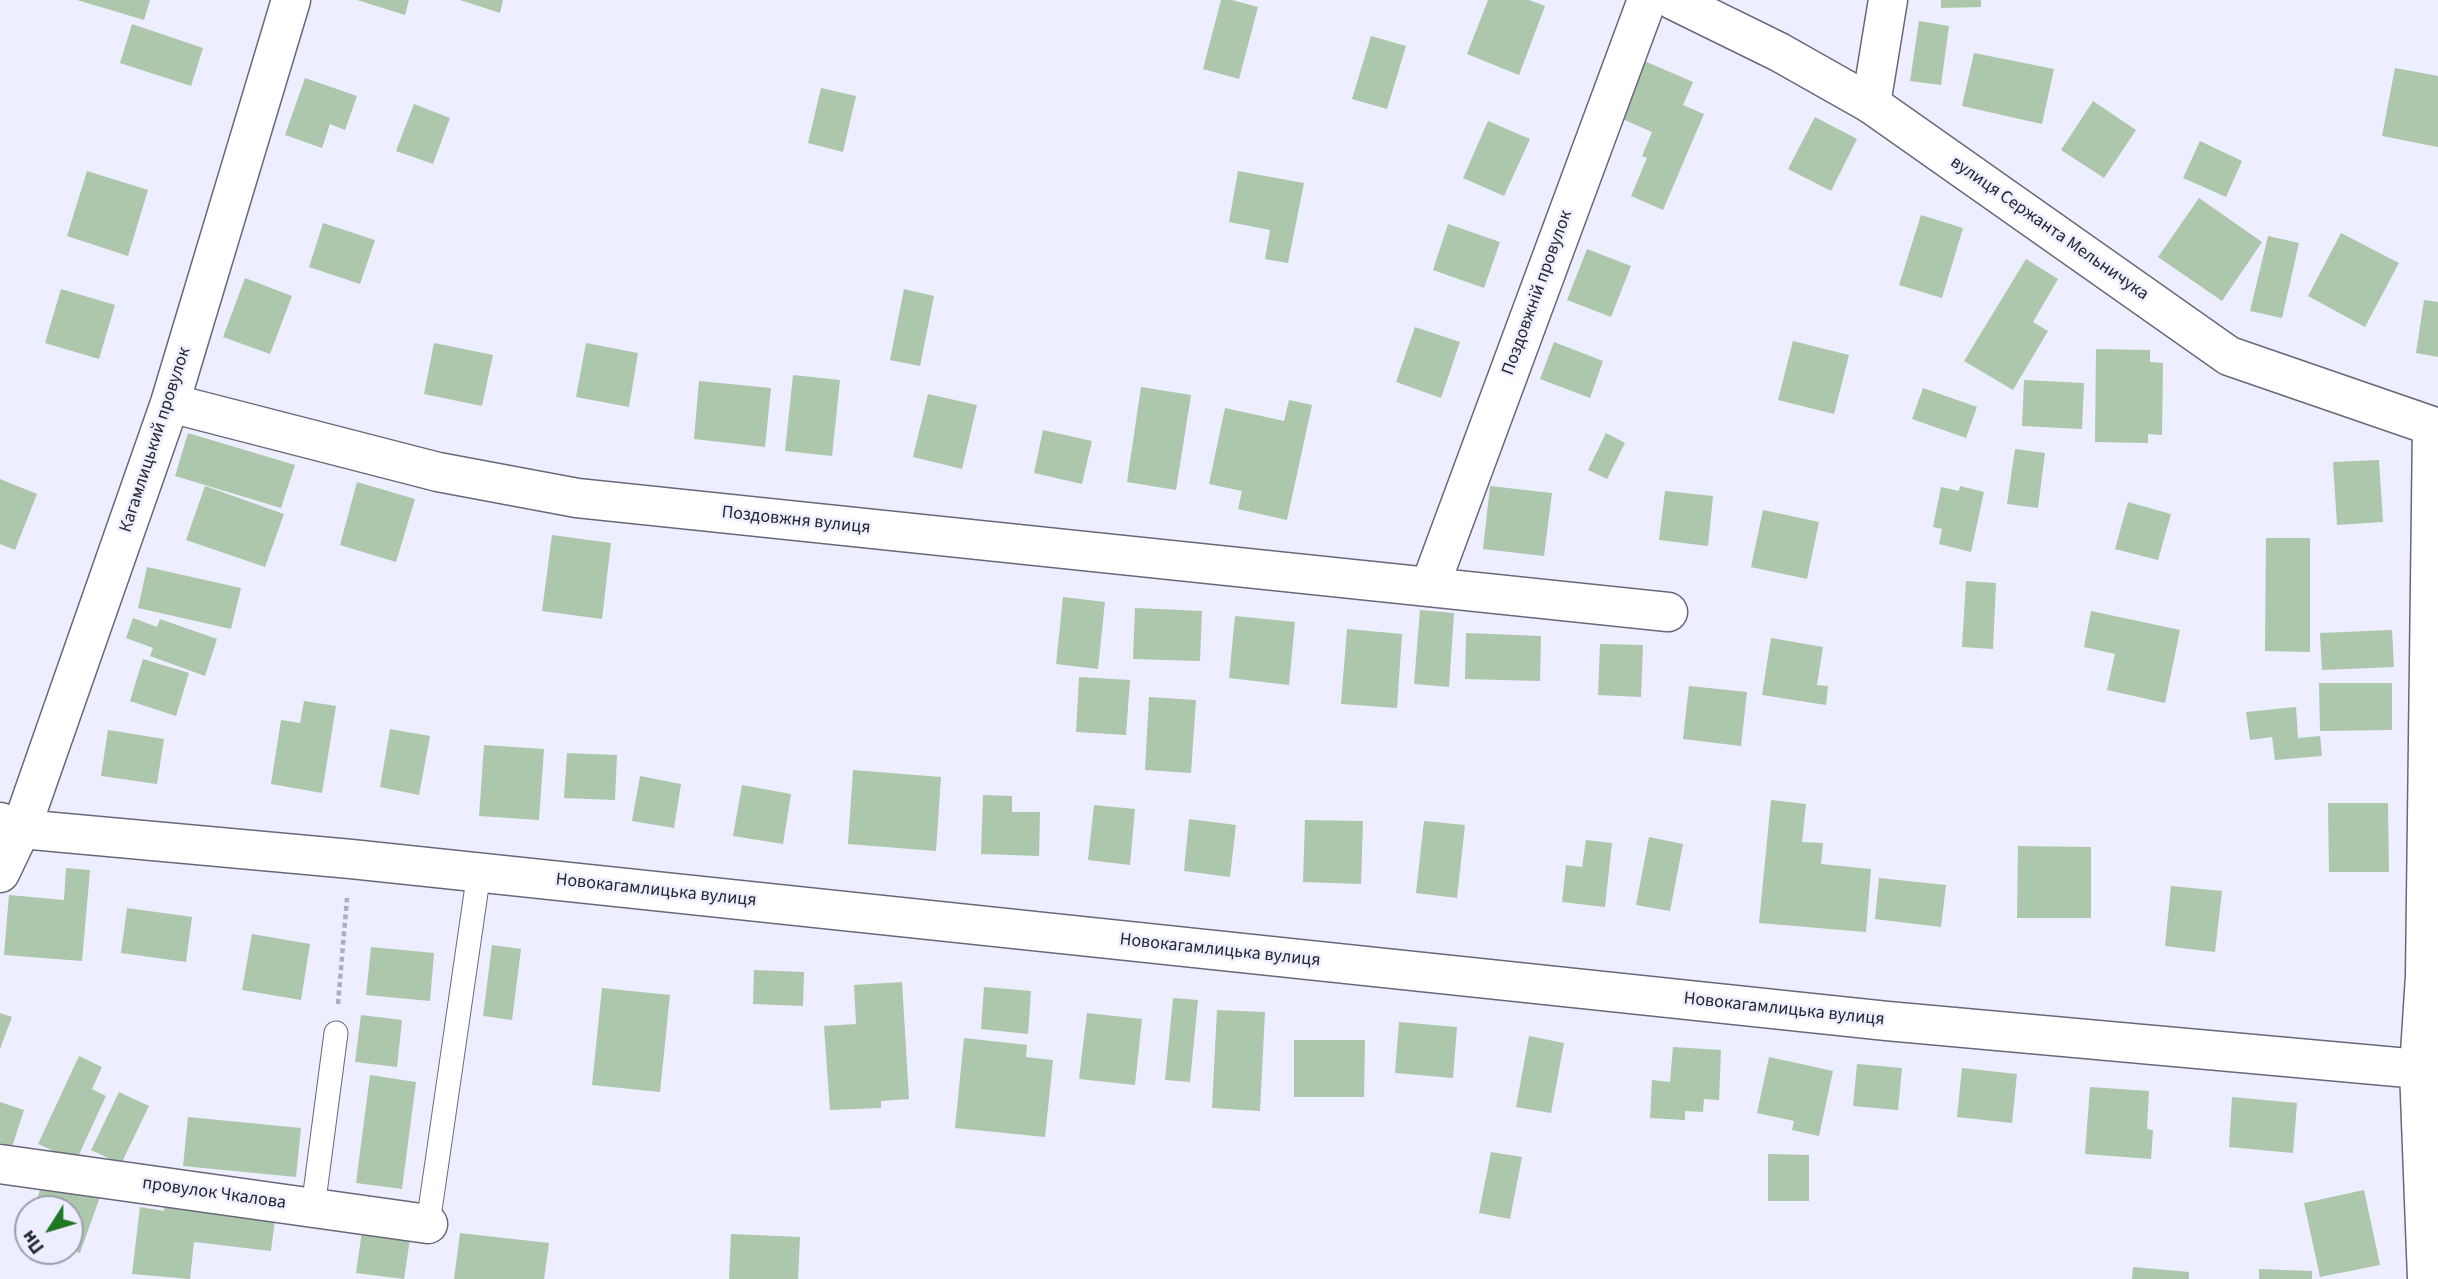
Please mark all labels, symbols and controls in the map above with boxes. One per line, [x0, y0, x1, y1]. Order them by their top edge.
street label: вулиця Сержанта Мельничука [1946, 152, 2152, 306]
street label: Поздовжній провулок [1498, 208, 1578, 378]
street label: Кагамлицький провулок [116, 345, 196, 535]
street label: Поздовжня вулиця [721, 502, 871, 540]
street label: Новокагамлицька вулиця [554, 870, 758, 912]
street label: Новокагамлицька вулиця [1118, 930, 1322, 972]
street label: Новокагамлицька вулиця [1682, 989, 1886, 1031]
street label: провулок Чкалова [141, 1173, 287, 1215]
north arrow [14, 1195, 84, 1265]
text: Пн [16, 1224, 51, 1259]

